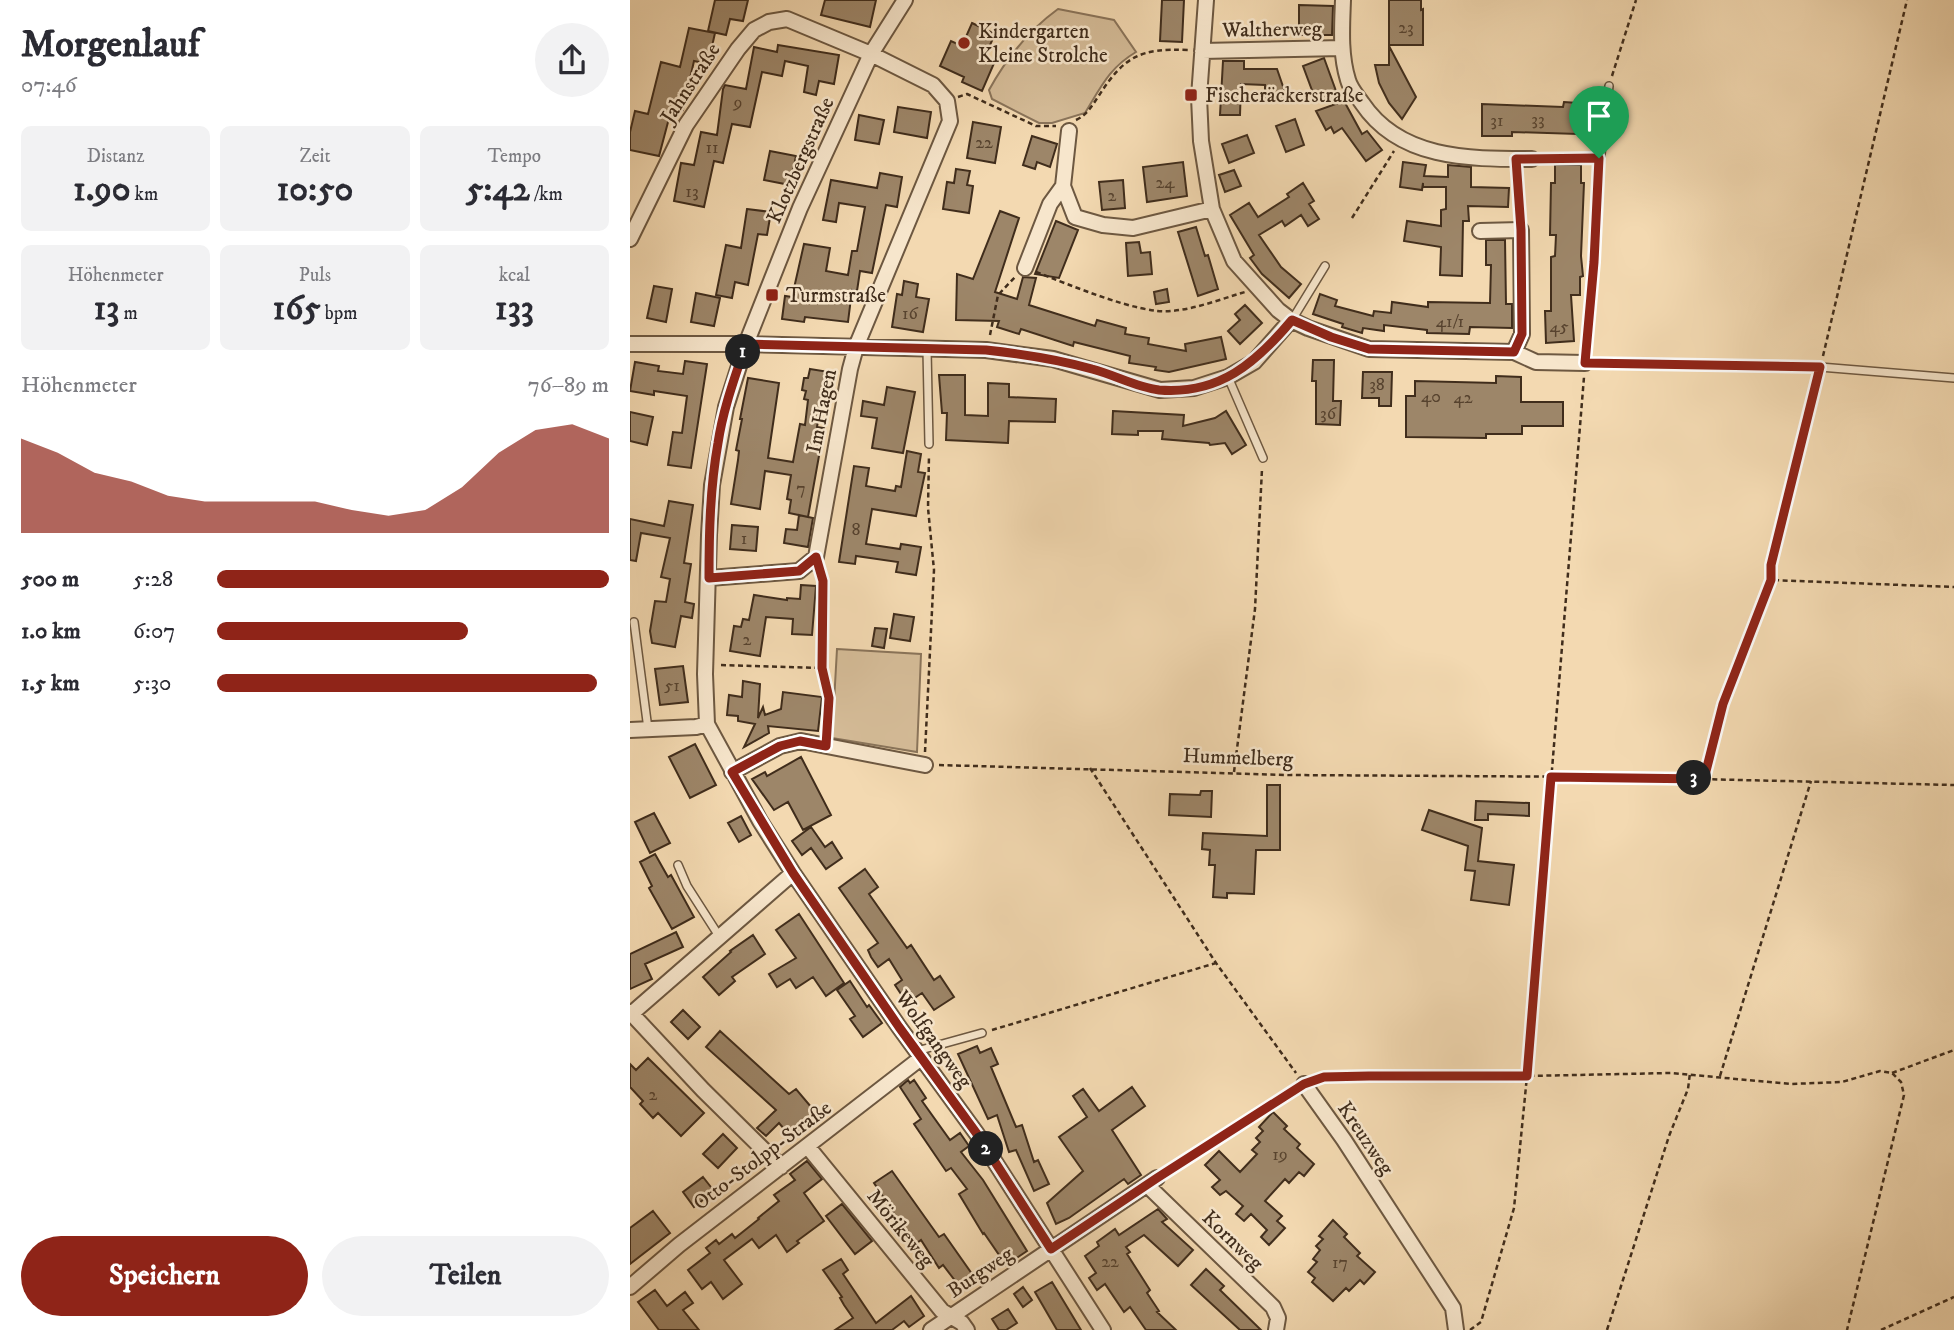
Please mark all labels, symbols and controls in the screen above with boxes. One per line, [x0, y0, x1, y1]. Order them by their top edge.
street label: Waltherweg [1221, 16, 1323, 44]
house number: 23 [1398, 17, 1414, 39]
place label: Kindergarten Kleine Strolche [978, 19, 1108, 69]
text: Morgenlauf [21, 21, 200, 69]
button: share [535, 23, 609, 97]
marker: Kindergarten Kleine Strolche [956, 35, 972, 51]
street label: Jahnstraße [654, 38, 727, 130]
text: 07:46 [21, 71, 77, 100]
place label: Fischeräckerstraße [1205, 83, 1364, 109]
pin [1569, 86, 1629, 158]
marker: Fischeräckerstraße [1183, 87, 1199, 103]
house number: 9 [733, 92, 742, 114]
street label: Klotzbergstraße [761, 93, 840, 228]
icon: arrive [1580, 97, 1618, 135]
house number: 33 [1531, 109, 1545, 131]
house number: 31 [1490, 110, 1504, 132]
house number: 22 [975, 132, 993, 154]
house number: 11 [705, 137, 719, 159]
text: Distanz [87, 145, 145, 168]
text: Zeit [299, 145, 330, 168]
text: Tempo [488, 145, 541, 168]
text: 1.90 [73, 168, 131, 212]
text: 10:50 [277, 168, 353, 212]
text: 5:42 [466, 168, 530, 212]
house number: 24 [1155, 172, 1175, 194]
house number: 13 [685, 181, 699, 203]
text: km [131, 183, 158, 206]
text: /km [530, 183, 563, 206]
house number: 2 [1108, 185, 1117, 207]
text: Höhenmeter [68, 264, 163, 287]
text: Puls [299, 264, 331, 287]
text: kcal [499, 264, 530, 287]
place label: Turmstraße [786, 283, 886, 309]
text: 13 [94, 287, 119, 331]
text: 165 [272, 287, 321, 331]
text: 133 [495, 287, 534, 331]
marker: Turmstraße [764, 287, 780, 303]
text: m [119, 302, 138, 325]
text: bpm [321, 302, 358, 325]
house number: 16 [902, 303, 919, 325]
house number: 41/1 [1436, 311, 1464, 333]
house number: 45 [1549, 316, 1569, 338]
pin: 1 [726, 334, 760, 370]
text: 1 [739, 340, 746, 363]
street label: Im Hagen [801, 367, 843, 456]
text: Höhenmeter [21, 371, 137, 400]
text: 76–89 m [528, 371, 609, 400]
house number: 38 [1369, 374, 1385, 396]
house number: 40 [1421, 386, 1441, 408]
house number: 42 [1453, 387, 1473, 409]
house number: 36 [1320, 403, 1337, 425]
house number: 7 [796, 478, 806, 500]
house number: 8 [851, 519, 861, 541]
house number: 1 [741, 528, 747, 550]
text: 500 m [21, 565, 79, 594]
text: 5:28 [133, 565, 173, 594]
text: 1.0 km [21, 617, 81, 646]
text: 6:07 [133, 617, 175, 646]
house number: 2 [743, 629, 752, 651]
text: 1.5 km [21, 669, 80, 698]
text: 5:30 [133, 669, 171, 698]
house number: 51 [664, 675, 680, 697]
street label: Hummelberg [1182, 743, 1294, 773]
pin: 3 [1676, 760, 1712, 796]
text: 3 [1690, 766, 1697, 789]
street label: Wolfgangweg [888, 985, 978, 1094]
house number: 2 [649, 1084, 658, 1106]
street label: Otto-Stolpp-Straße [688, 1095, 837, 1216]
street label: Kreuzweg [1331, 1097, 1400, 1181]
pin: 2 [968, 1132, 1004, 1166]
text: 2 [981, 1137, 990, 1160]
house number: 19 [1272, 1144, 1288, 1166]
street label: Mörikeweg [861, 1184, 940, 1274]
street label: Kornweg [1196, 1205, 1269, 1277]
button: Speichern [21, 1236, 308, 1316]
button: Teilen [322, 1236, 609, 1316]
street label: Burgweg [943, 1241, 1019, 1304]
house number: 22 [1101, 1251, 1119, 1273]
house number: 17 [1332, 1252, 1348, 1274]

